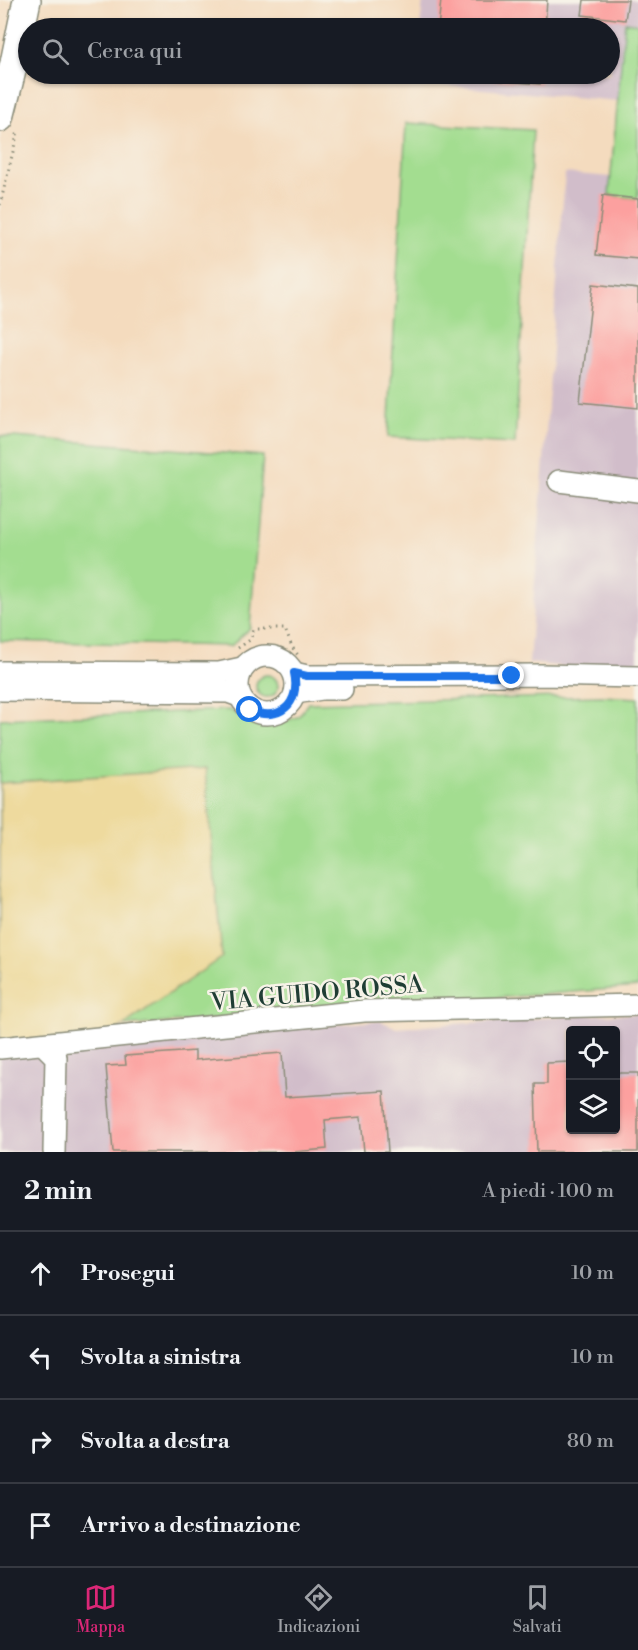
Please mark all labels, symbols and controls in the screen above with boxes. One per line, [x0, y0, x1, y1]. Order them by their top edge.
search box [18, 18, 620, 84]
icon: search [39, 35, 72, 68]
text: Cerca qui [87, 38, 183, 65]
route end [498, 662, 524, 688]
route start [236, 696, 262, 722]
street label: VIA GUIDO ROSSA [208, 970, 425, 1018]
map controls [566, 1026, 620, 1134]
button: locate [566, 1026, 620, 1080]
button: layers [566, 1080, 620, 1134]
text: 2 min [24, 1175, 92, 1207]
text: A piedi · 100 m [482, 1179, 614, 1204]
icon: ahead [24, 1257, 57, 1290]
text: Prosegui [81, 1260, 175, 1287]
text: 10 m [571, 1261, 614, 1286]
icon: left [24, 1341, 57, 1374]
text: Svolta a sinistra [81, 1344, 241, 1371]
text: 10 m [571, 1345, 614, 1370]
icon: right [24, 1425, 57, 1458]
text: Svolta a destra [81, 1428, 230, 1455]
text: 80 m [567, 1429, 614, 1454]
icon: arrive [24, 1509, 57, 1542]
text: Arrivo a destinazione [81, 1512, 301, 1539]
tab: Mappa [76, 1581, 125, 1637]
tab: Indicazioni [277, 1581, 360, 1637]
tab: Salvati [513, 1581, 562, 1637]

